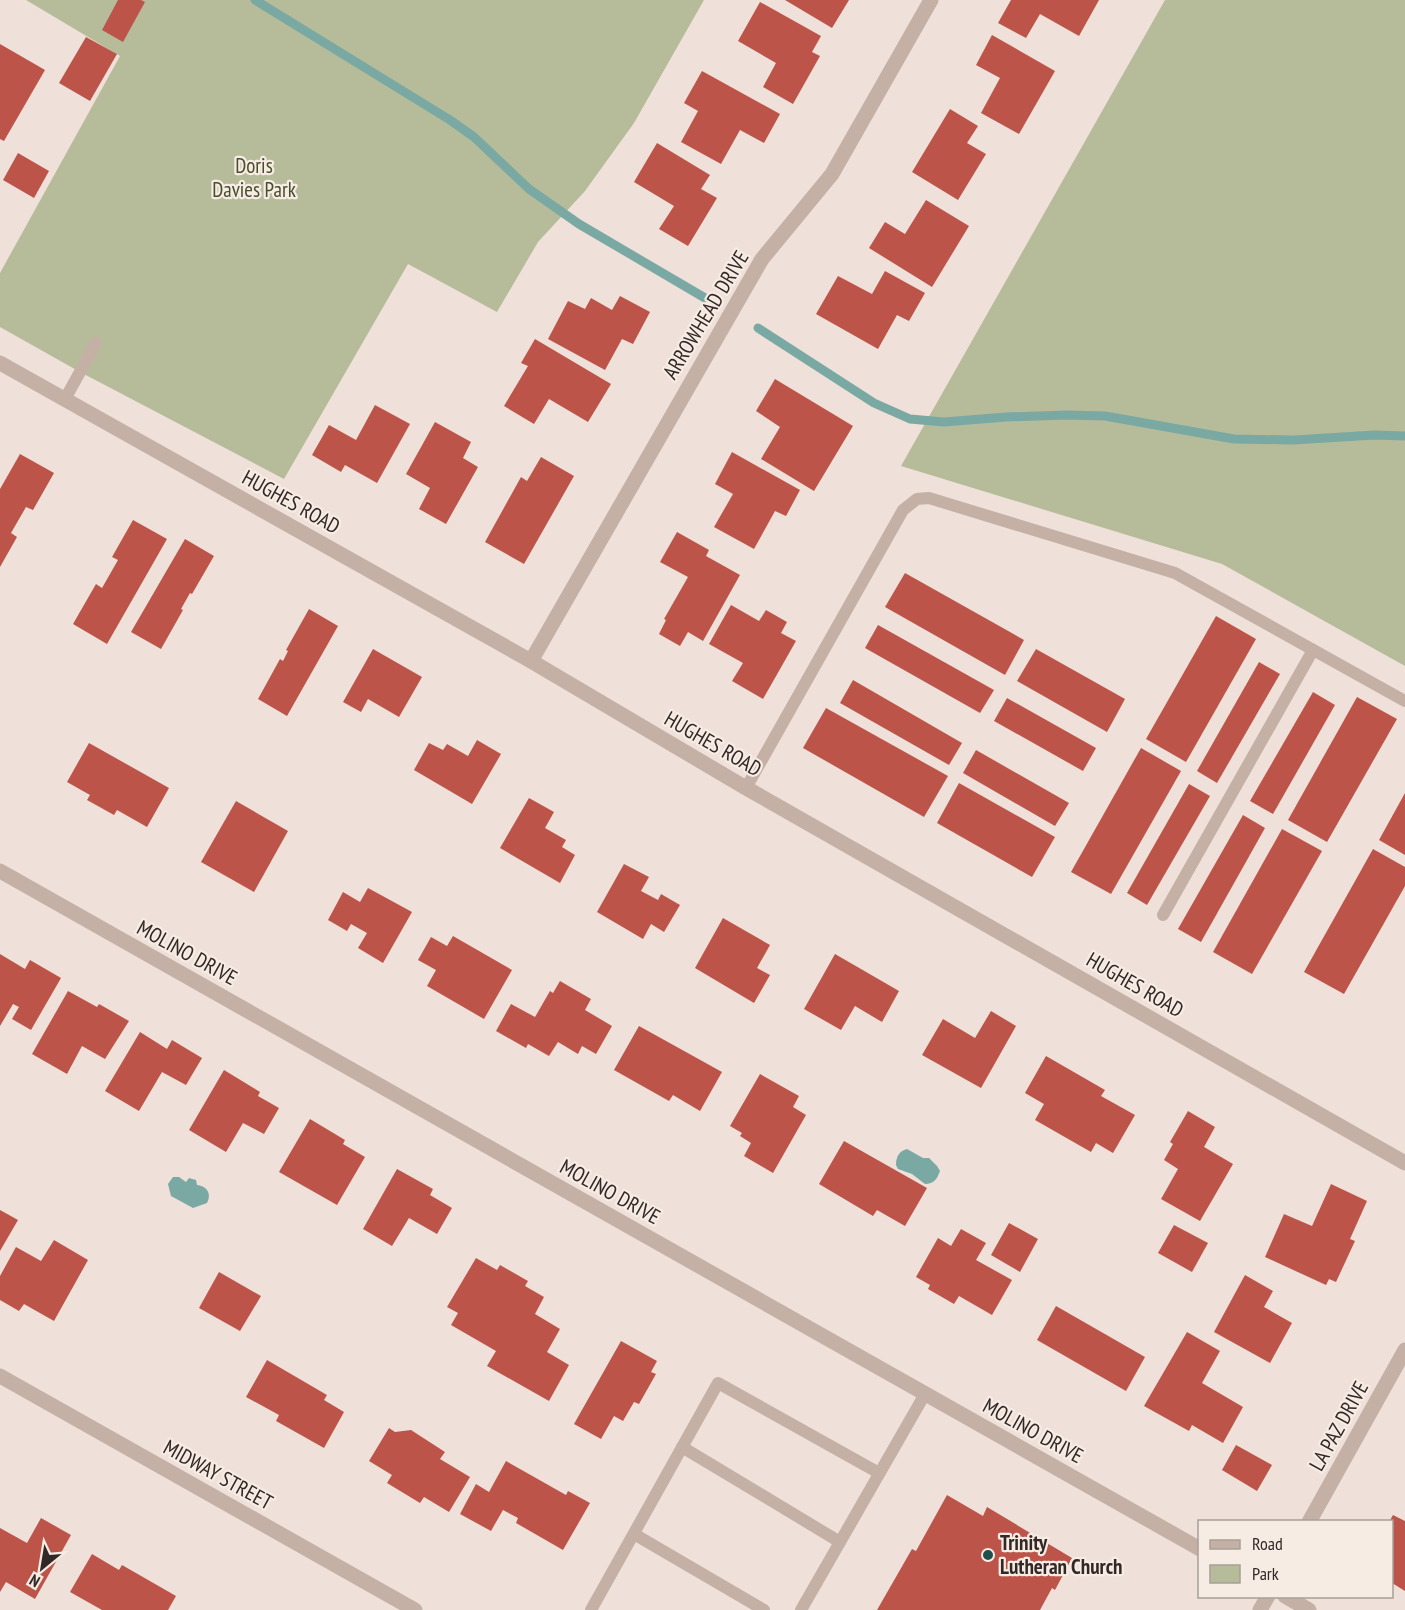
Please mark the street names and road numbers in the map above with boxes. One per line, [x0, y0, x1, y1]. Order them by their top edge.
street label: ARROWHEAD DRIVE [657, 246, 755, 384]
street label: HUGHES ROAD [238, 464, 345, 539]
street label: HUGHES ROAD [660, 705, 767, 782]
street label: MOLINO DRIVE [132, 914, 242, 991]
street label: HUGHES ROAD [1082, 946, 1189, 1023]
street label: MOLINO DRIVE [555, 1153, 665, 1230]
street label: LA PAZ DRIVE [1303, 1376, 1374, 1475]
street label: MOLINO DRIVE [978, 1392, 1088, 1469]
street label: MIDWAY STREET [159, 1434, 278, 1516]

